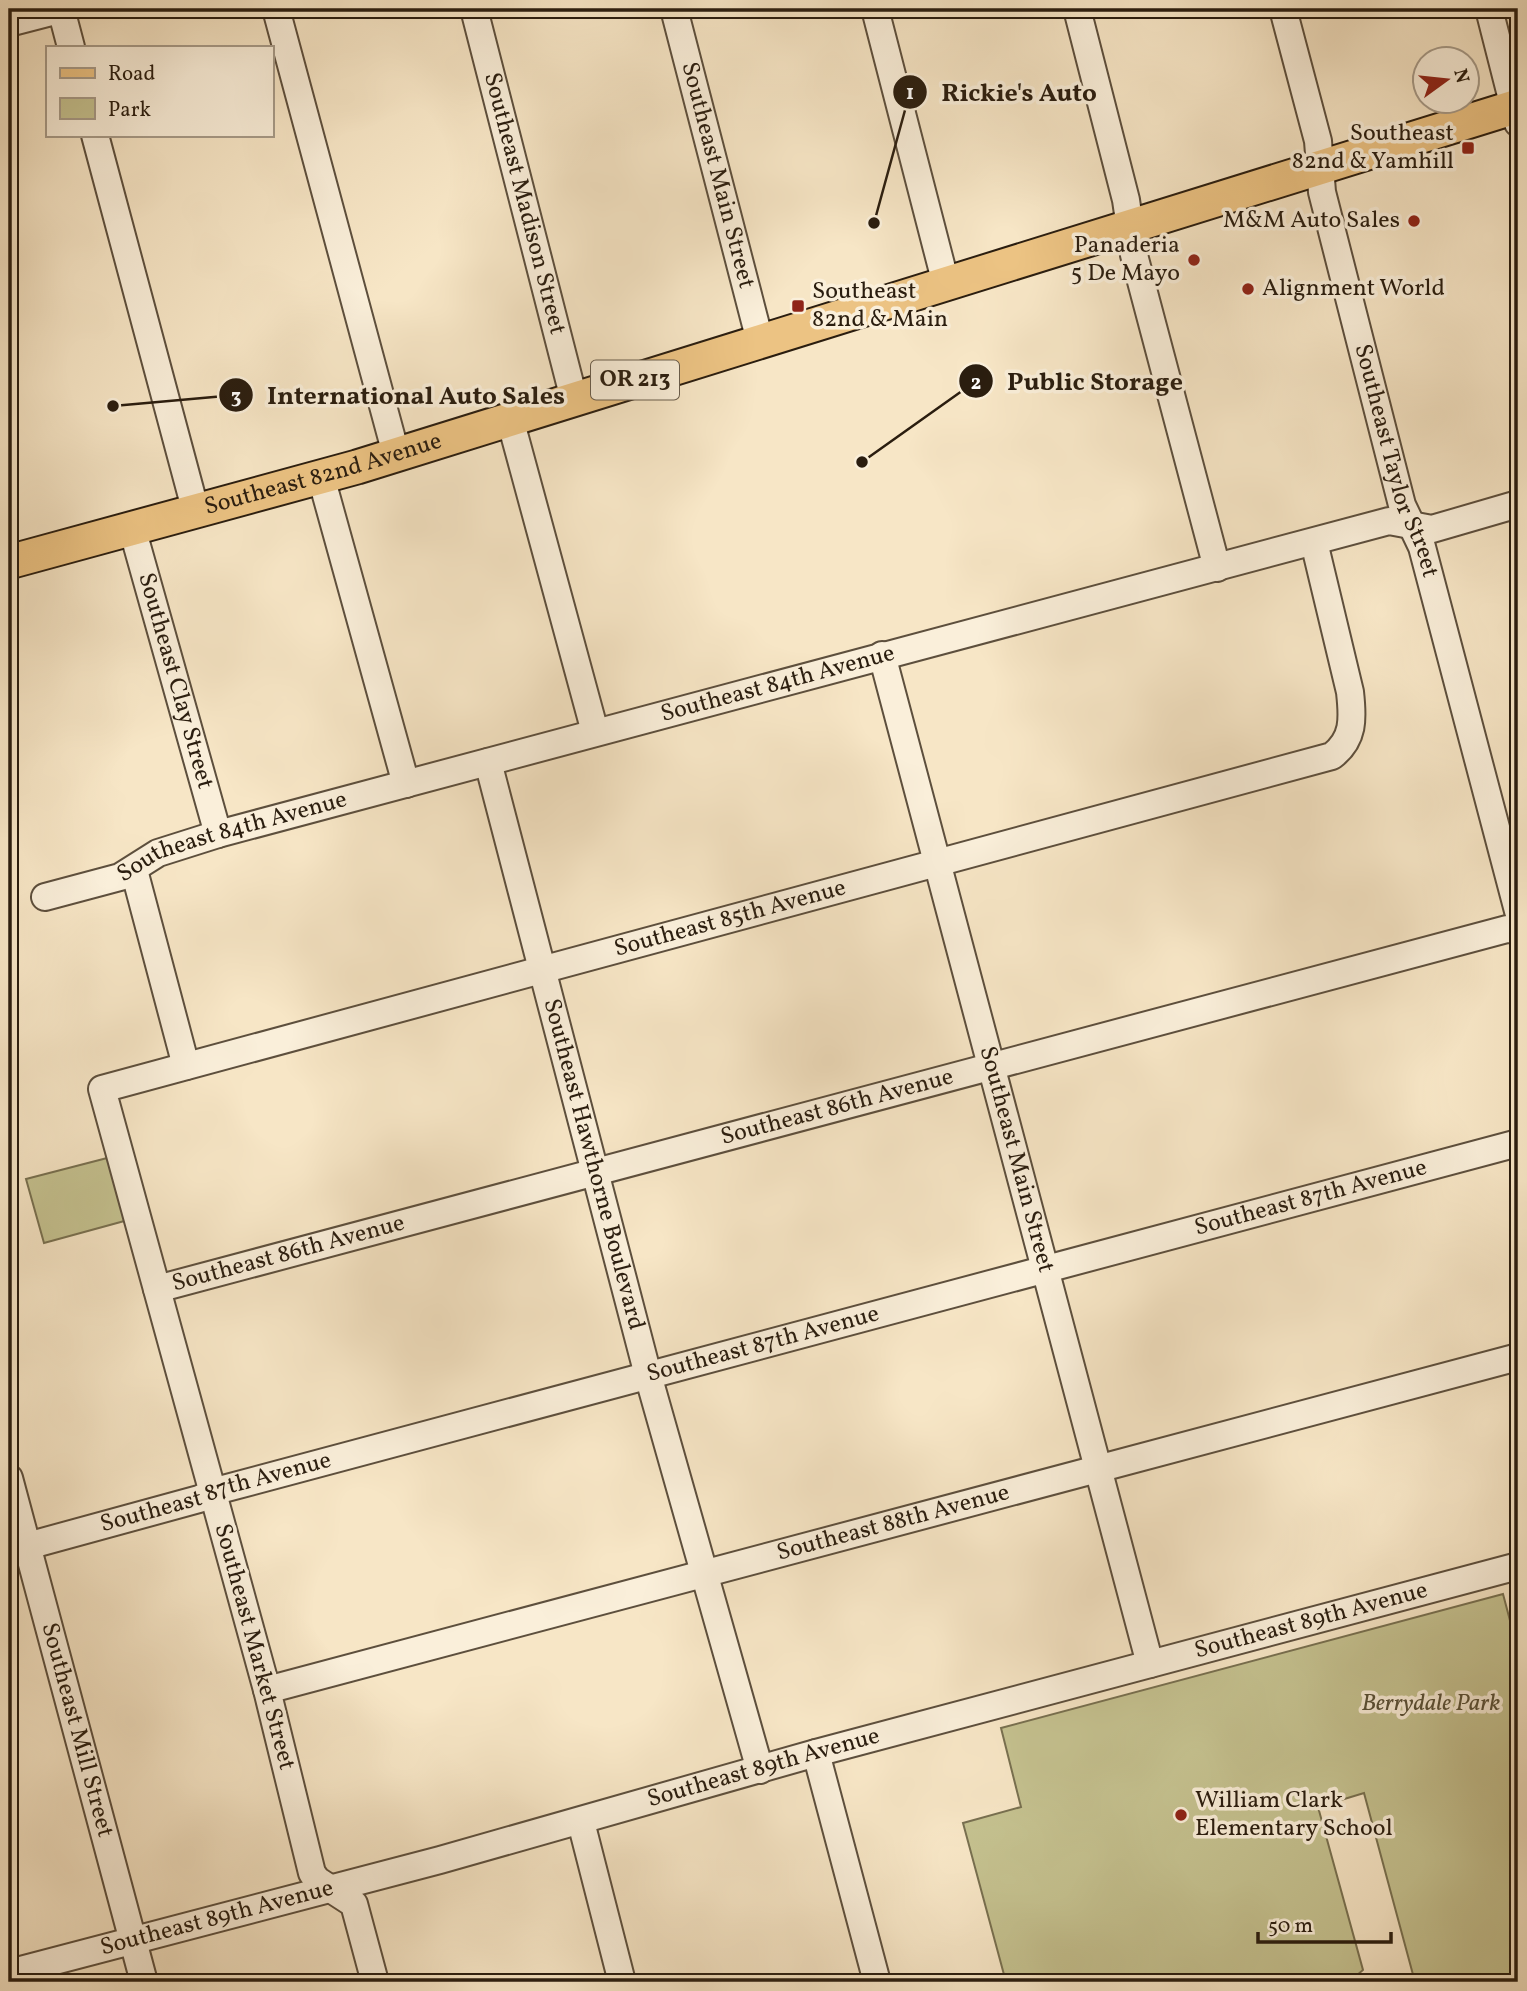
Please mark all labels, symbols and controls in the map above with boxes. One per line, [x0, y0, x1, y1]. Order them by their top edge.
legend [46, 46, 273, 136]
north arrow [1412, 46, 1482, 116]
street label: Southeast Main Street [671, 59, 763, 292]
text: Road [108, 60, 155, 89]
text: N [1446, 66, 1475, 86]
callout: Rickie's Auto [892, 68, 1111, 115]
street label: Southeast Madison Street [474, 69, 574, 338]
text: Rickie's Auto [941, 76, 1097, 112]
text: 1 [906, 79, 914, 108]
text: Park [108, 96, 151, 125]
place label: Southeast 82nd & Yamhill [1292, 117, 1454, 179]
marker: Southeast 82nd & Yamhill [1460, 140, 1476, 156]
place label: M&M Auto Sales [1223, 204, 1400, 238]
marker: M&M Auto Sales [1406, 213, 1422, 229]
place label: Panaderia 5 De Mayo [1071, 229, 1180, 291]
marker: Panaderia 5 De Mayo [1186, 252, 1202, 268]
place label: Alignment World [1262, 272, 1445, 306]
place label: Southeast 82nd & Main [812, 275, 948, 337]
marker: Alignment World [1240, 281, 1256, 297]
marker: Southeast 82nd & Main [790, 298, 806, 314]
street label: Southeast Taylor Street [1345, 341, 1446, 582]
callout: Public Storage [958, 358, 1197, 405]
road number: OR 213 [591, 360, 679, 400]
text: Public Storage [1007, 365, 1183, 401]
text: 2 [971, 369, 981, 398]
callout: International Auto Sales [218, 372, 579, 419]
text: International Auto Sales [267, 379, 565, 415]
text: 3 [231, 383, 241, 412]
street label: Southeast 82nd Avenue [201, 425, 446, 525]
street label: Southeast Clay Street [128, 569, 222, 793]
street label: Southeast 84th Avenue [657, 637, 899, 732]
street label: Southeast 84th Avenue [111, 783, 351, 891]
street label: Southeast 85th Avenue [611, 871, 850, 967]
street label: Southeast Hawthorne Boulevard [534, 995, 653, 1334]
street label: Southeast Main Street [970, 1043, 1062, 1276]
street label: Southeast 86th Avenue [717, 1060, 957, 1155]
street label: Southeast 87th Avenue [1191, 1151, 1431, 1246]
street label: Southeast 86th Avenue [168, 1207, 409, 1301]
street label: Southeast 87th Avenue [643, 1297, 883, 1392]
street label: Southeast 87th Avenue [97, 1444, 335, 1542]
street label: Southeast 88th Avenue [773, 1476, 1013, 1571]
street label: Southeast Market Street [205, 1520, 303, 1774]
street label: Southeast 89th Avenue [1191, 1574, 1432, 1668]
street label: Southeast Mill Street [32, 1619, 122, 1841]
park label: Berrydale Park [1362, 1687, 1500, 1721]
street label: Southeast 89th Avenue [644, 1720, 884, 1817]
place label: William Clark Elementary School [1195, 1784, 1393, 1846]
marker: William Clark Elementary School [1173, 1807, 1189, 1823]
street label: Southeast 89th Avenue [97, 1872, 337, 1965]
scale bar [1258, 1900, 1390, 1944]
text: 50 m [1268, 1912, 1313, 1941]

